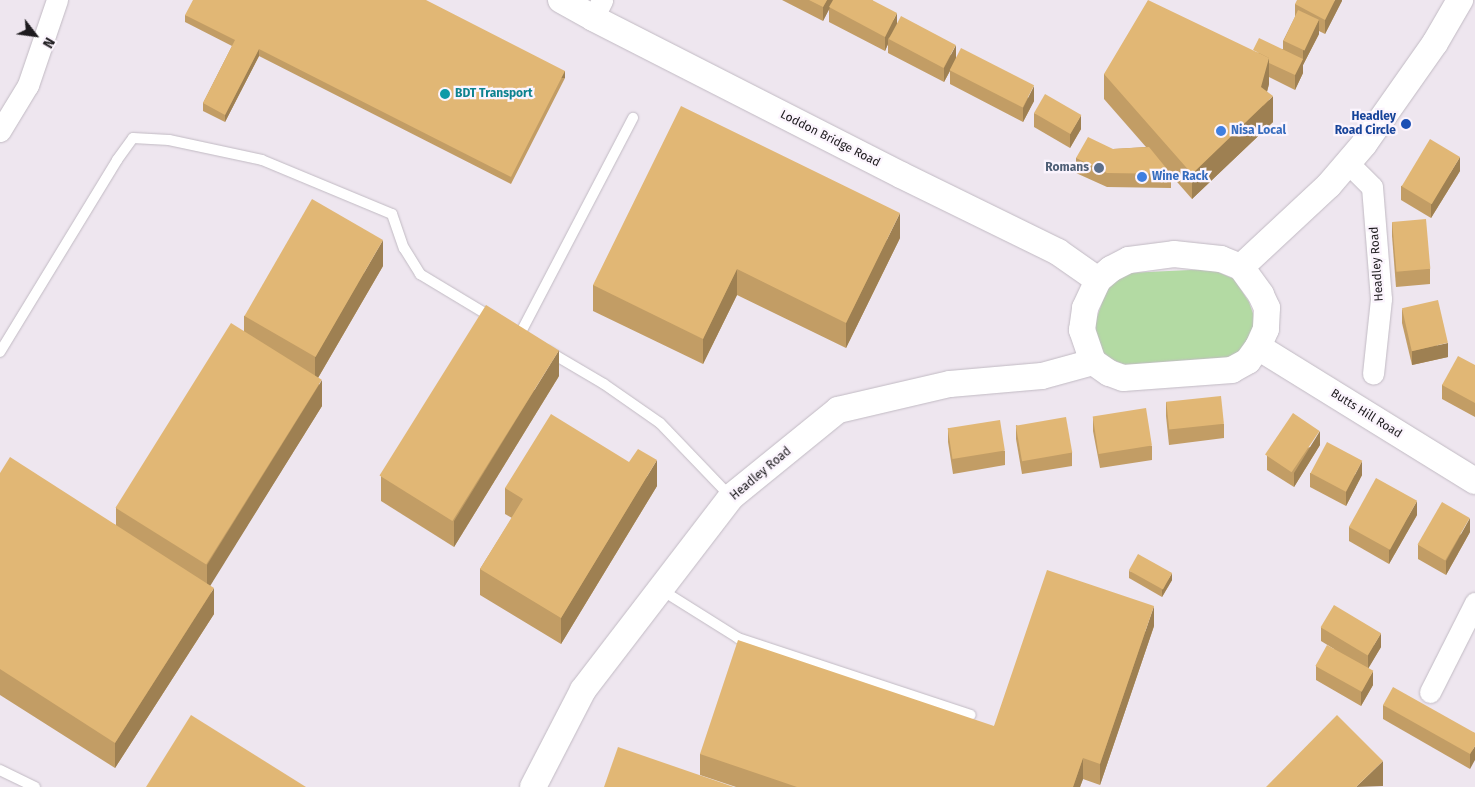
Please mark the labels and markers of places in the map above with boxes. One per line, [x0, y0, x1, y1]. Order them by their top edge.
place label: BDT Transport [455, 87, 533, 101]
marker: BDT Transport [439, 88, 451, 100]
place label: Headley Road Circle [1335, 110, 1396, 138]
marker: Headley Road Circle [1400, 118, 1412, 130]
place label: Nisa Local [1231, 124, 1286, 138]
marker: Nisa Local [1215, 125, 1227, 137]
place label: Romans [1045, 161, 1089, 175]
marker: Romans [1093, 162, 1105, 174]
place label: Wine Rack [1152, 170, 1208, 184]
marker: Wine Rack [1136, 171, 1148, 183]

